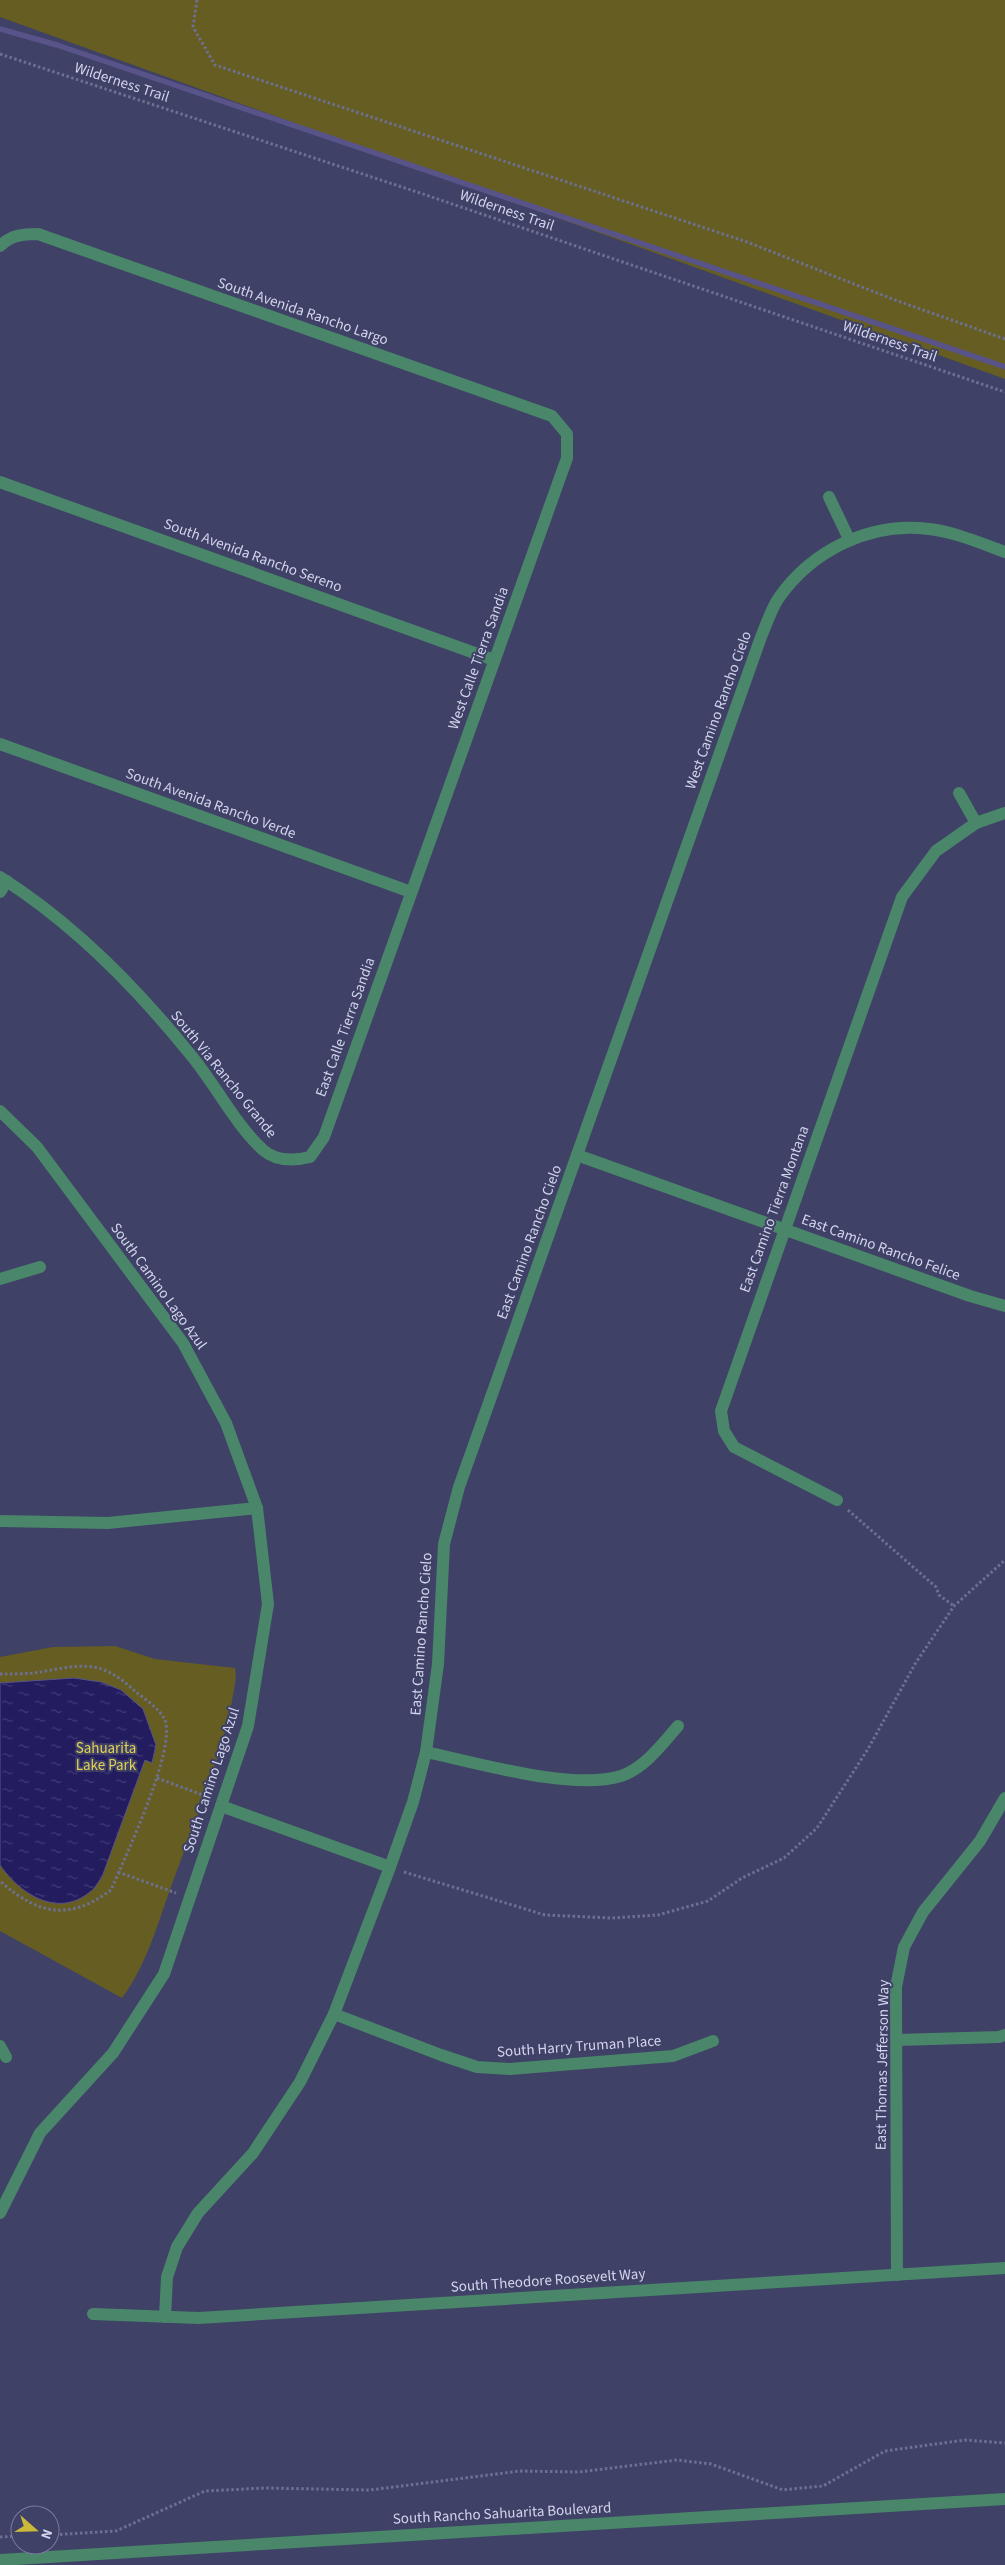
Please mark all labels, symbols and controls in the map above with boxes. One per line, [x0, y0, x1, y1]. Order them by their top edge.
street label: Wilderness Trail [72, 57, 172, 108]
street label: Wilderness Trail [457, 184, 557, 237]
street label: South Avenida Rancho Largo [215, 272, 391, 351]
street label: Wilderness Trail [840, 315, 940, 368]
street label: South Avenida Rancho Sereno [161, 513, 345, 598]
street label: West Calle Tierra Sandia [443, 584, 514, 733]
street label: West Camino Rancho Cielo [680, 628, 757, 792]
street label: South Avenida Rancho Verde [123, 763, 299, 844]
street label: East Calle Tierra Sandia [310, 955, 380, 1100]
street label: South Via Rancho Grande [166, 1006, 282, 1143]
street label: East Camino Tierra Montana [734, 1123, 814, 1296]
street label: East Camino Rancho Cielo [492, 1162, 567, 1322]
street label: East Camino Rancho Felice [798, 1209, 963, 1286]
street label: South Camino Lago Azul [105, 1219, 212, 1354]
street label: East Camino Rancho Cielo [405, 1552, 438, 1716]
street label: South Camino Lago Azul [178, 1705, 245, 1856]
park label: Sahuarita Lake Park [76, 1738, 137, 1776]
street label: East Thomas Jefferson Way [871, 1980, 894, 2150]
street label: South Harry Truman Place [496, 2030, 662, 2063]
street label: South Theodore Roosevelt Way [450, 2263, 646, 2298]
street label: South Rancho Sahuarita Boulevard [392, 2497, 612, 2530]
north arrow [10, 2505, 60, 2555]
text: N [35, 2526, 57, 2542]

